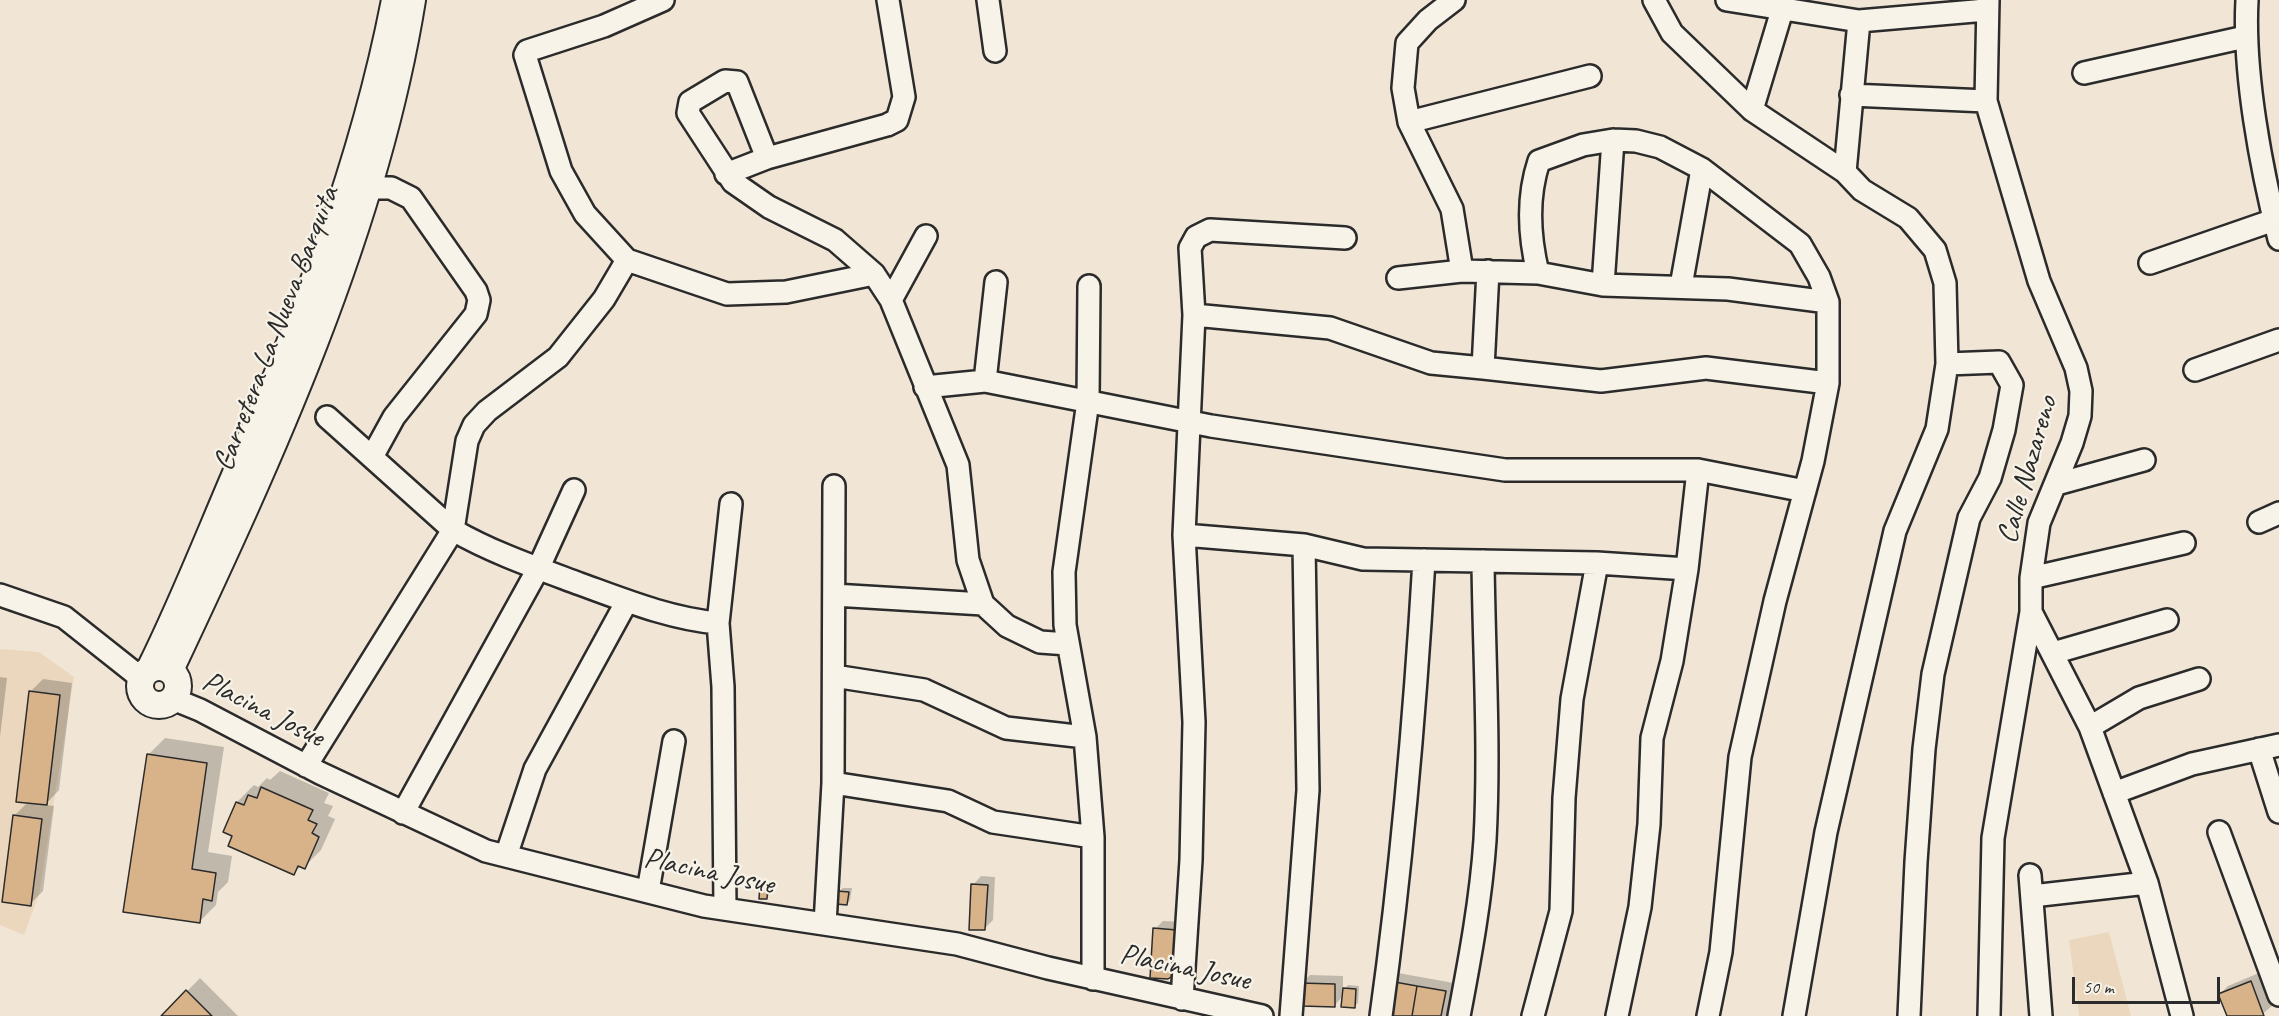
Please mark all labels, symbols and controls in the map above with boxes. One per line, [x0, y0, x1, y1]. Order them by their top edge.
street label: Carretera La Nueva Barquita [206, 182, 348, 476]
street label: Calle Nazareno [1990, 392, 2066, 548]
street label: Placina Josue [196, 664, 330, 756]
street label: Placina Josue [641, 841, 777, 903]
street label: Placina Josue [1117, 937, 1253, 999]
scale bar [2075, 965, 2224, 1003]
text: 50 m [2083, 976, 2114, 998]

